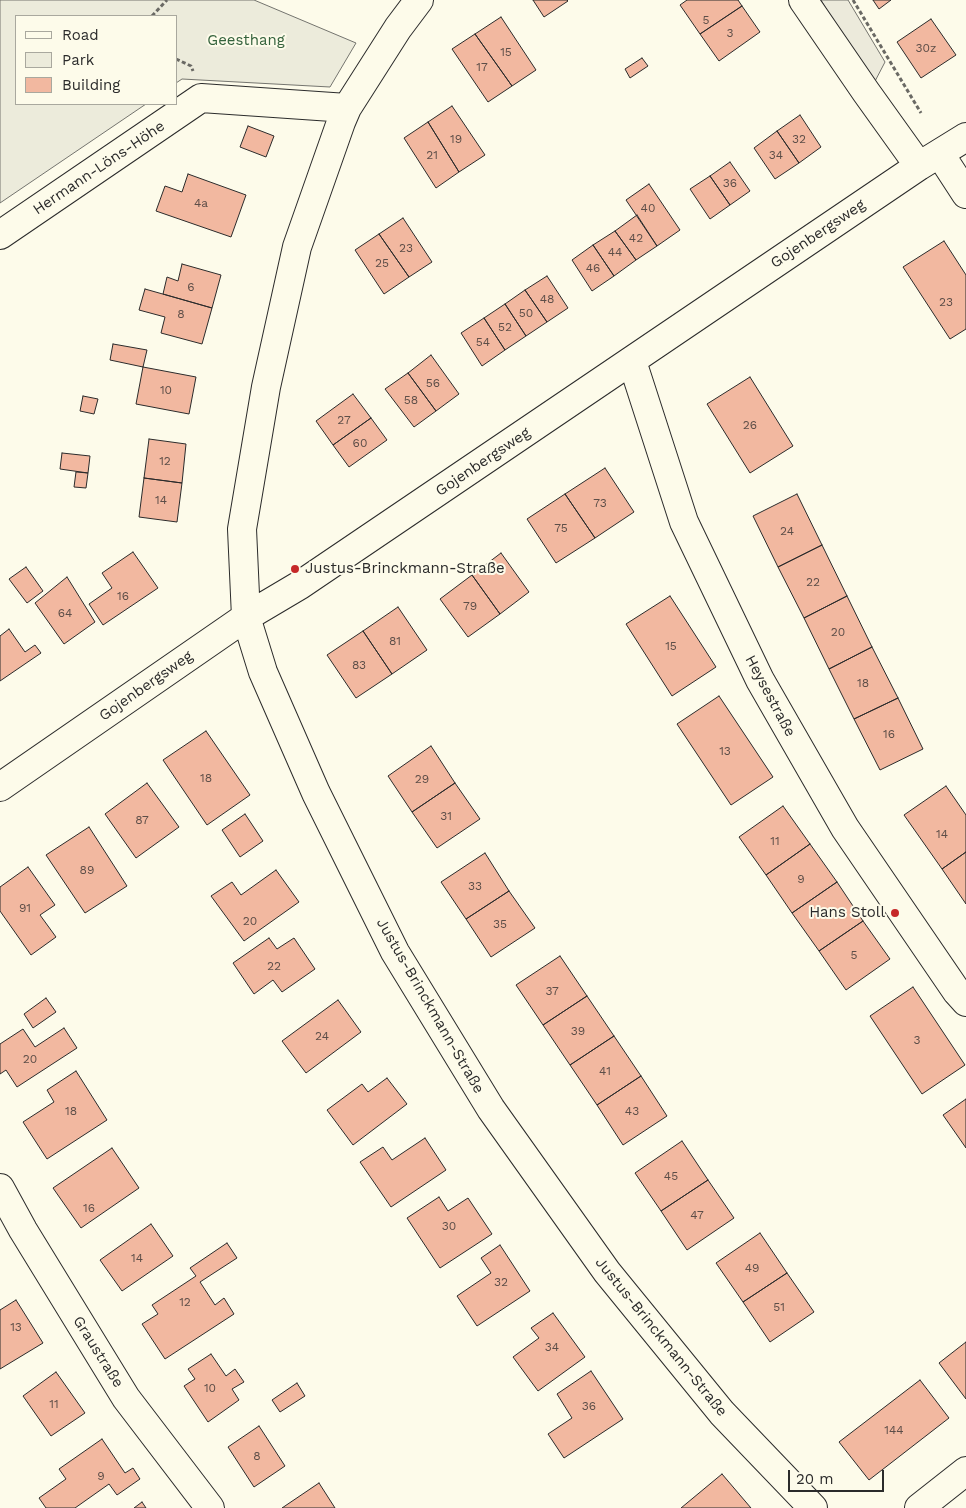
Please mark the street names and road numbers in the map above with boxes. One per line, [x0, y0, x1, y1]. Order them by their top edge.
street label: Hermann-Löns-Höhe [30, 117, 168, 219]
street label: Gojenbergsweg [767, 196, 869, 272]
street label: Gojenbergsweg [432, 424, 534, 500]
street label: Gojenbergsweg [96, 647, 196, 725]
street label: Heysestraße [741, 652, 799, 740]
street label: Justus-Brinckmann-Straße [372, 915, 488, 1097]
street label: Justus-Brinckmann-Straße [591, 1254, 731, 1420]
street label: Graustraße [69, 1313, 127, 1391]

